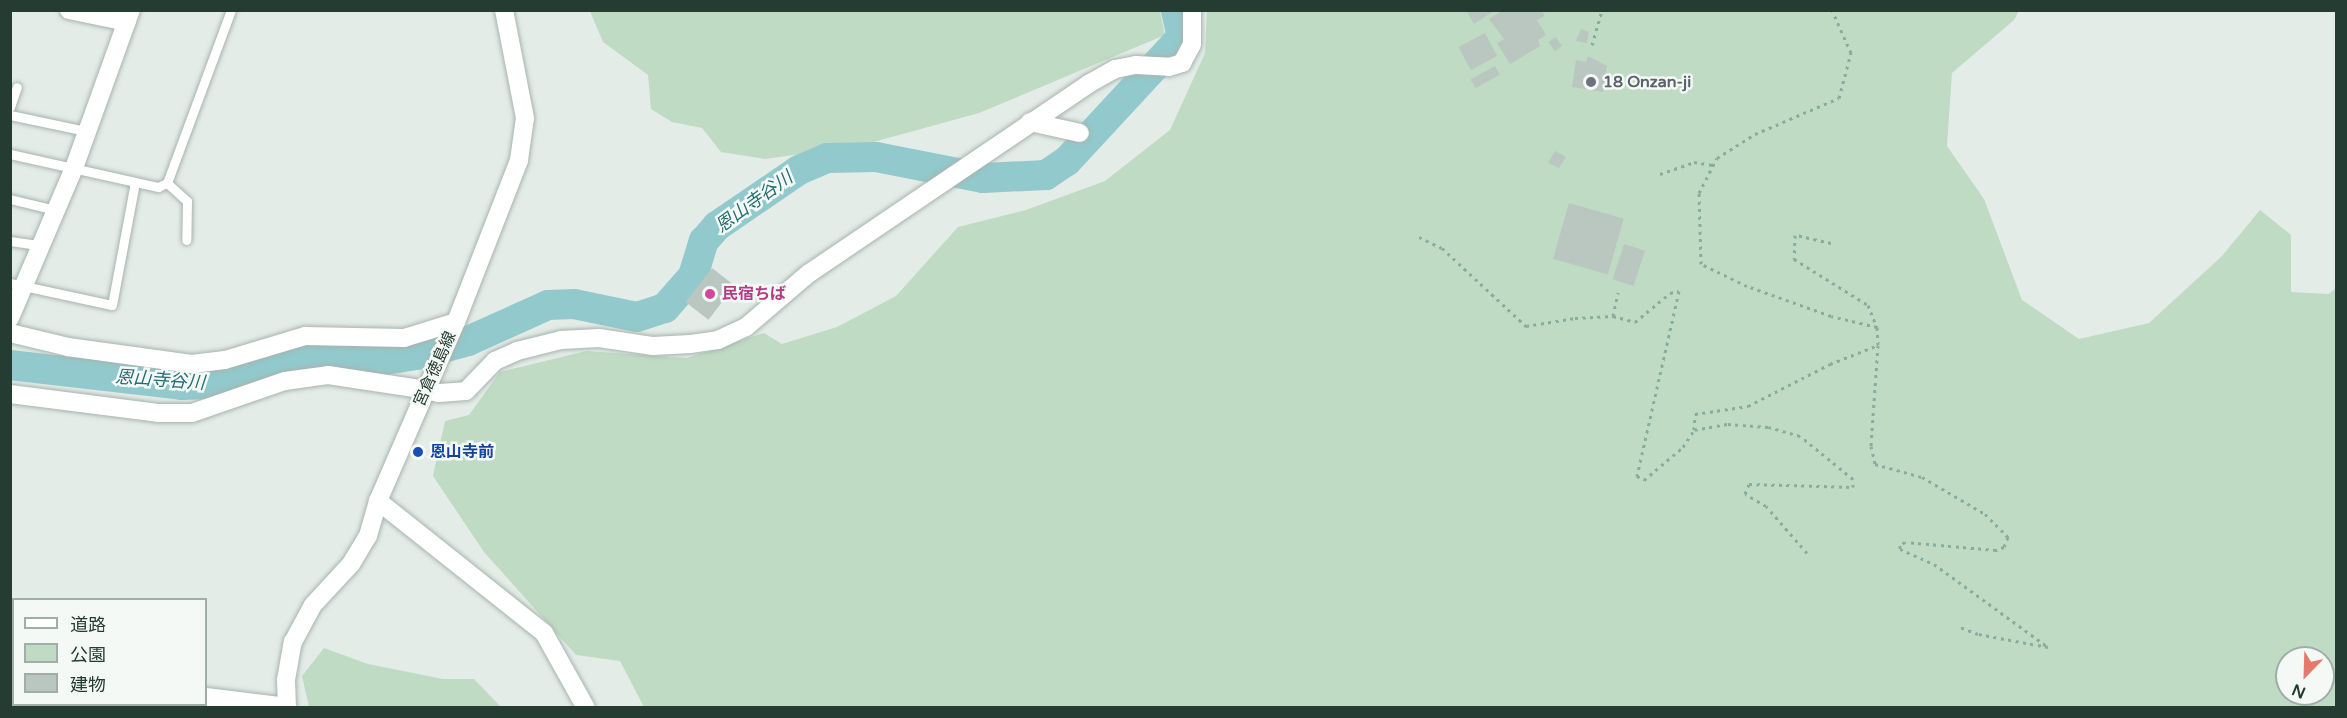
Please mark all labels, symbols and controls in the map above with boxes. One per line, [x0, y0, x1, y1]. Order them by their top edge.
place label: 18 Onzan-ji [1603, 72, 1691, 92]
marker: 18 Onzan-ji [1584, 75, 1598, 89]
water label: 恩山寺谷川 [711, 167, 797, 237]
place label: 民宿ちば [722, 284, 786, 304]
marker: 民宿ちば [703, 287, 717, 301]
street label: 宮倉徳島線 [410, 329, 460, 409]
water label: 恩山寺谷川 [114, 366, 206, 394]
place label: 恩山寺前 [430, 442, 494, 462]
marker: 恩山寺前 [411, 445, 425, 459]
legend [12, 598, 207, 706]
text: 道路 [70, 614, 106, 636]
text: 公園 [70, 644, 106, 666]
north arrow [2275, 646, 2335, 706]
text: 建物 [70, 674, 106, 696]
text: N [2289, 679, 2309, 702]

